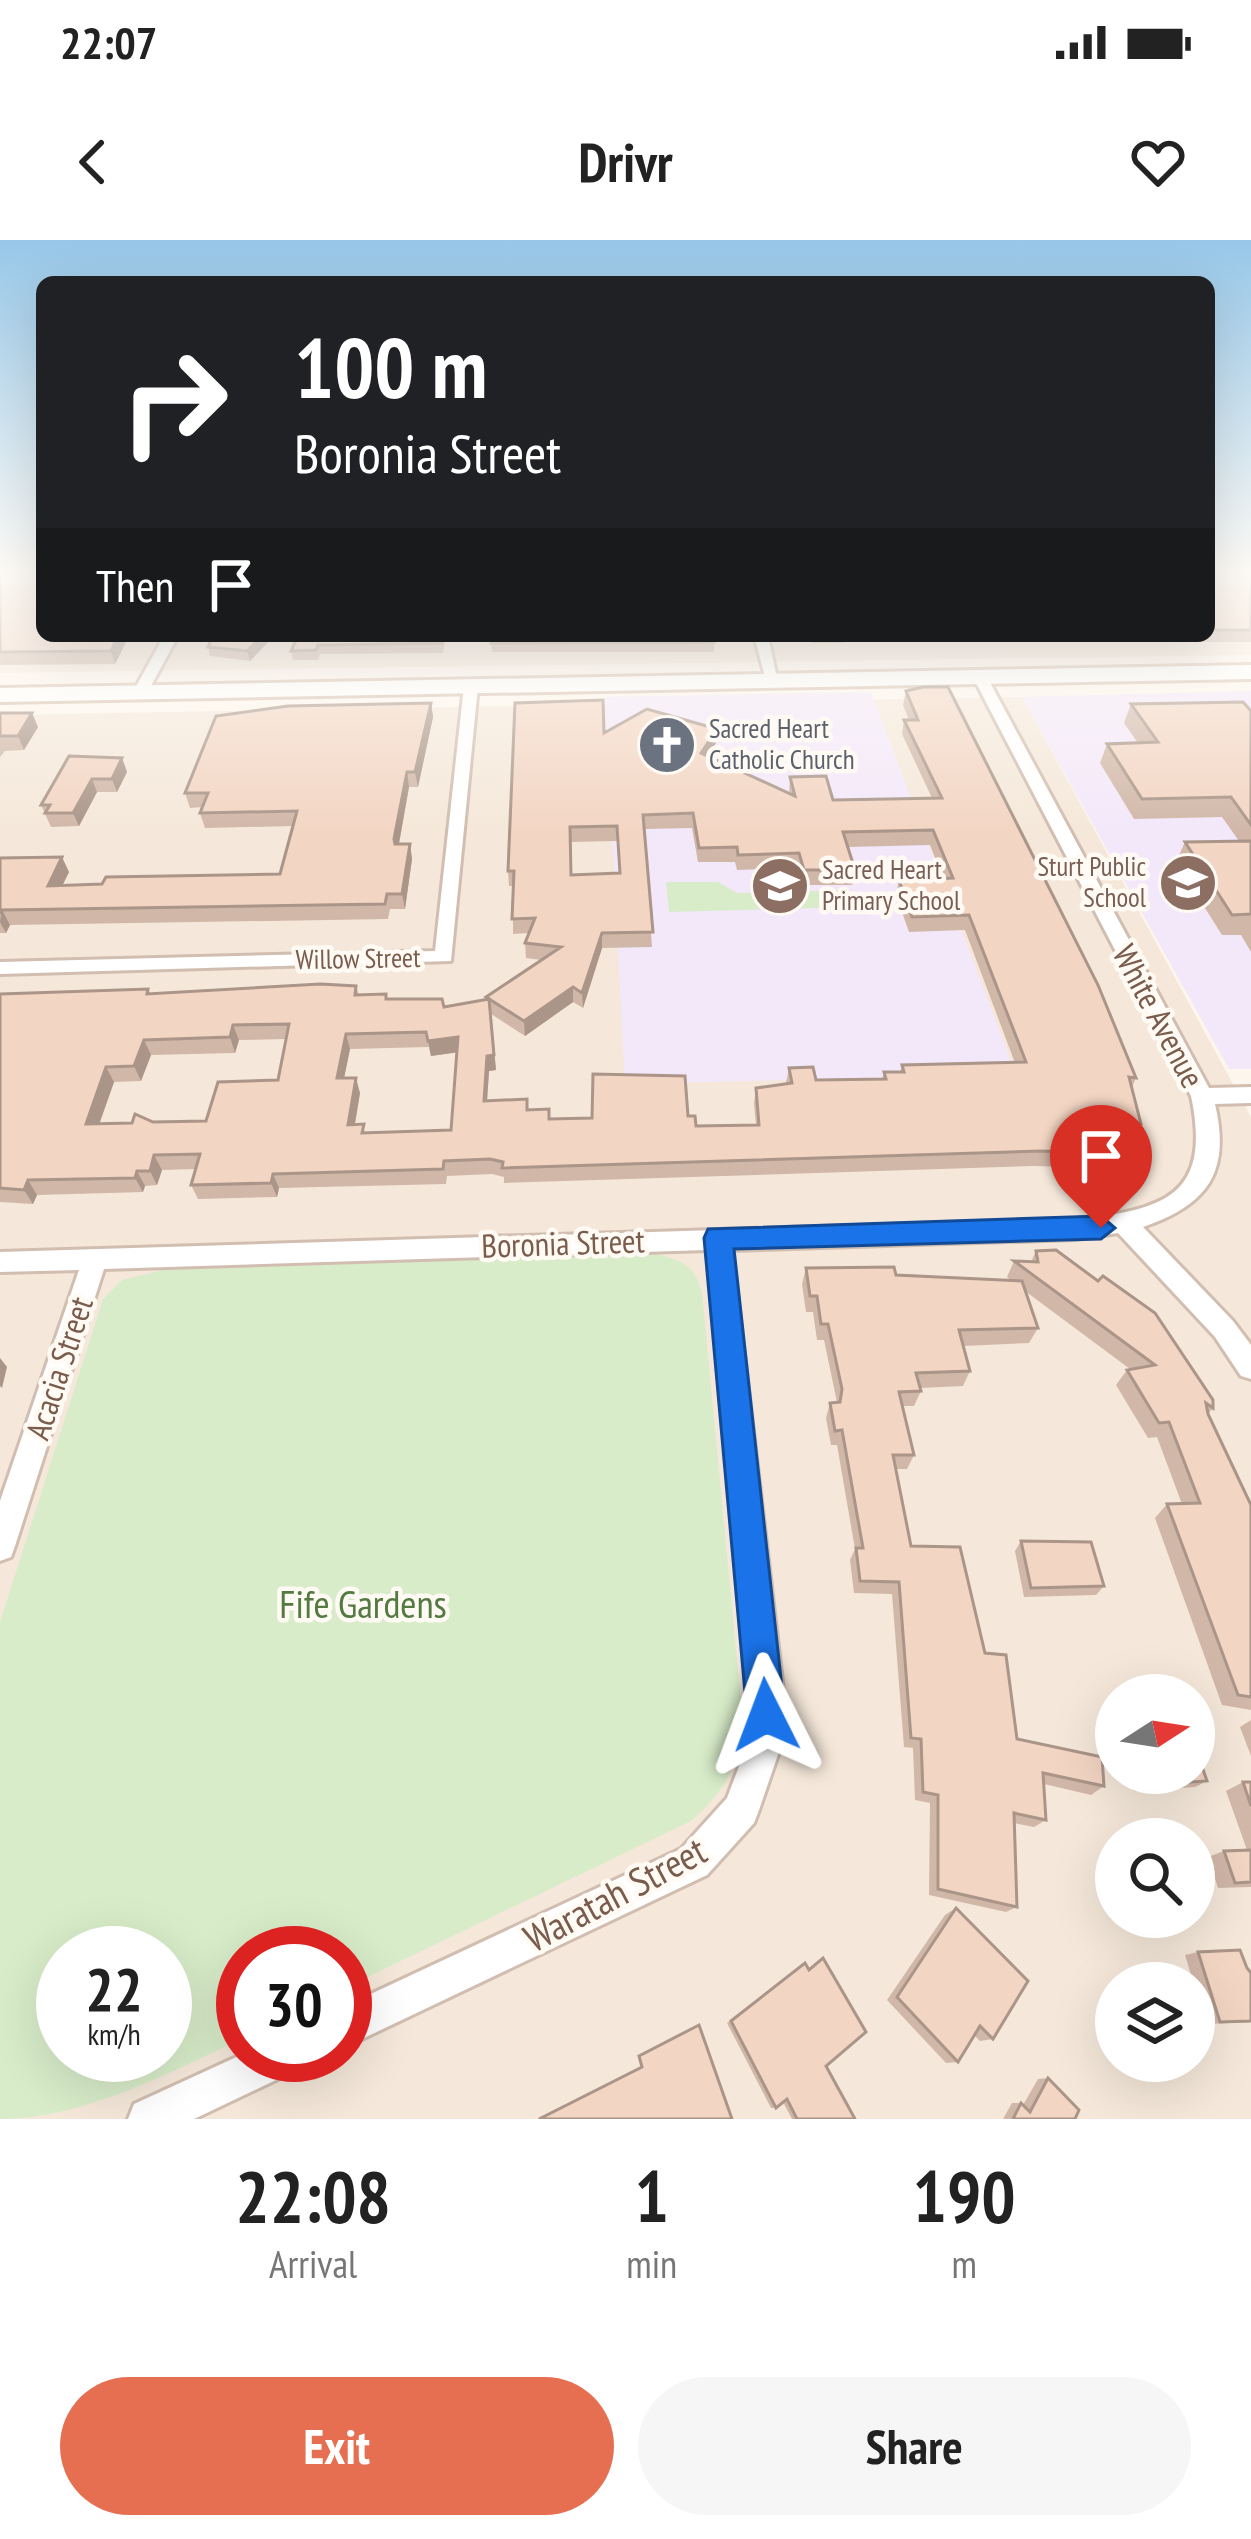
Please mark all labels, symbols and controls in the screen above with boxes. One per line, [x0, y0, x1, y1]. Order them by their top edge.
text: 22:07 [60, 13, 157, 71]
text: Drivr [578, 127, 673, 197]
icon: back [60, 129, 126, 195]
icon: heart [1125, 129, 1191, 195]
text: 100 m [294, 312, 487, 421]
icon: right [96, 324, 252, 480]
text: Boronia Street [294, 418, 561, 488]
icon: arrive [198, 552, 264, 618]
text: Then [96, 556, 174, 614]
place label: Sacred Heart Catholic Church [709, 711, 855, 776]
church icon: Sacred Heart Catholic Church [636, 714, 698, 776]
place label: Sturt Public School [1037, 849, 1147, 914]
place label: Sacred Heart Primary School [822, 852, 961, 917]
school or university icon: Sturt Public School [1157, 852, 1219, 914]
school or university icon: Sacred Heart Primary School [749, 855, 811, 917]
street label: White Avenue [1104, 937, 1215, 1095]
street label: Willow Street [295, 940, 421, 976]
pin [1050, 1105, 1152, 1228]
icon: arrive [1068, 1123, 1134, 1189]
street label: Boronia Street [481, 1218, 645, 1267]
street label: Acacia Street [15, 1291, 102, 1445]
park label: Fife Gardens [279, 1578, 447, 1629]
position arrow [703, 1652, 829, 1778]
north arrow [1095, 1674, 1215, 1794]
map controls [1095, 1674, 1215, 2082]
button: search [1095, 1818, 1215, 1938]
street label: Waratah Street [515, 1824, 715, 1963]
speed limit sign: 30 [216, 1926, 372, 2082]
text: 22 [85, 1950, 143, 2028]
button: layers [1095, 1962, 1215, 2082]
text: km/h [87, 2014, 141, 2053]
text: 22:08 [235, 2149, 391, 2242]
text: 1 [635, 2149, 669, 2242]
text: 190 [912, 2149, 1016, 2242]
text: Arrival [269, 2238, 357, 2289]
text: min [626, 2238, 677, 2289]
text: m [951, 2238, 977, 2289]
button: Exit [60, 2377, 614, 2515]
button: Share [638, 2377, 1191, 2515]

